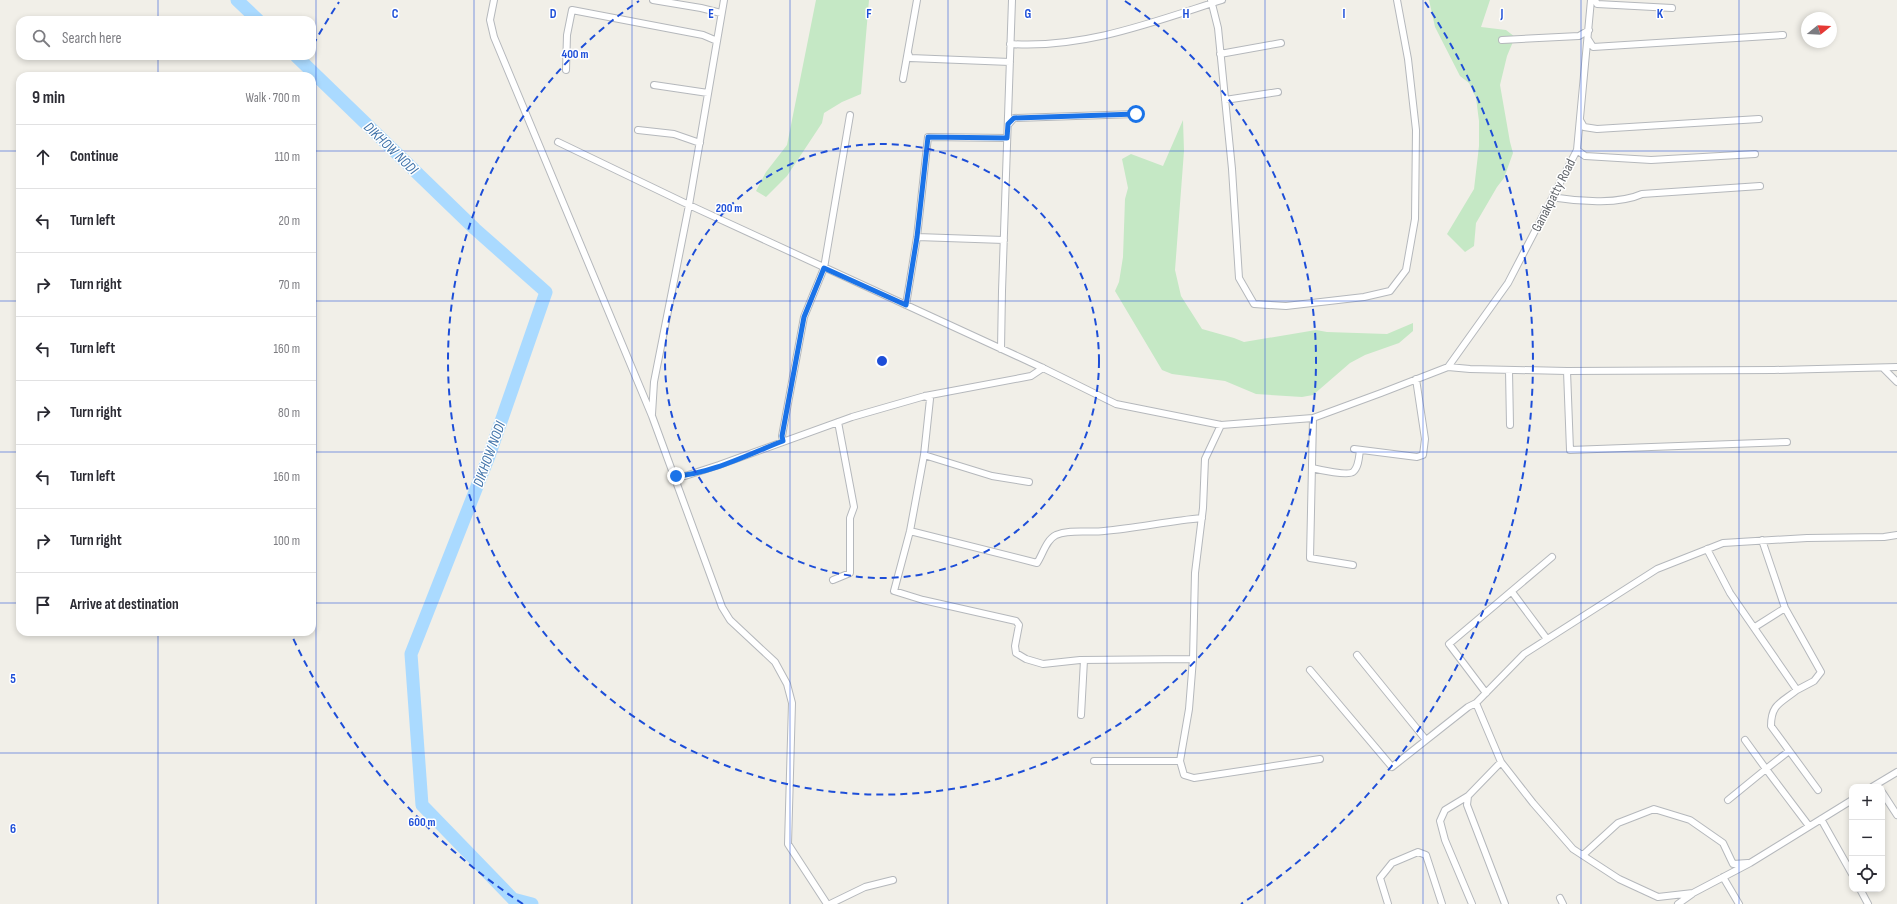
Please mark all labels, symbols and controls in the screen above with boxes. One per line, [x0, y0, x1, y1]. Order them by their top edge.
text: C [392, 6, 399, 22]
text: D [550, 6, 557, 22]
text: E [708, 6, 714, 22]
text: F [866, 6, 872, 22]
text: G [1025, 6, 1032, 22]
text: H [1183, 6, 1190, 22]
text: I [1343, 6, 1346, 22]
text: J [1500, 6, 1504, 22]
text: K [1657, 6, 1664, 22]
north arrow [1801, 12, 1837, 48]
search box [16, 16, 316, 60]
icon: search [30, 27, 52, 49]
text: Search here [62, 29, 122, 48]
text: 400 m [562, 47, 588, 62]
text: 9 min [32, 88, 65, 108]
text: Walk · 700 m [246, 90, 300, 106]
route start [1127, 105, 1145, 123]
water label: DIKHOW NODI [360, 118, 423, 180]
icon: ahead [32, 146, 54, 168]
text: Continue [70, 147, 119, 166]
text: 110 m [275, 149, 300, 165]
street label: Ganakpatty Road [1528, 156, 1579, 235]
text: 200 m [716, 201, 742, 216]
icon: left [32, 210, 54, 232]
text: Turn left [70, 211, 115, 230]
text: 20 m [278, 213, 300, 229]
icon: right [32, 274, 54, 296]
text: Turn right [70, 275, 122, 294]
text: 70 m [279, 277, 300, 293]
icon: left [32, 338, 54, 360]
text: Turn left [70, 339, 115, 358]
text: 160 m [274, 341, 300, 357]
centre of rings [875, 354, 889, 368]
icon: right [32, 402, 54, 424]
text: Turn right [70, 403, 122, 422]
text: 80 m [278, 405, 300, 421]
water label: DIKHOW NODI [469, 418, 510, 489]
icon: left [32, 466, 54, 488]
text: Turn left [70, 467, 115, 486]
route end [667, 467, 685, 485]
text: 160 m [274, 469, 300, 485]
icon: right [32, 530, 54, 552]
text: Turn right [70, 531, 122, 550]
text: 100 m [273, 533, 300, 549]
icon: arrive [32, 594, 54, 616]
text: Arrive at destination [70, 595, 179, 614]
text: 5 [10, 671, 16, 687]
map controls [1849, 784, 1885, 892]
button: + [1849, 784, 1885, 820]
text: 600 m [409, 815, 435, 830]
button: − [1849, 820, 1885, 856]
text: 6 [10, 821, 16, 837]
button: locate [1849, 856, 1885, 892]

